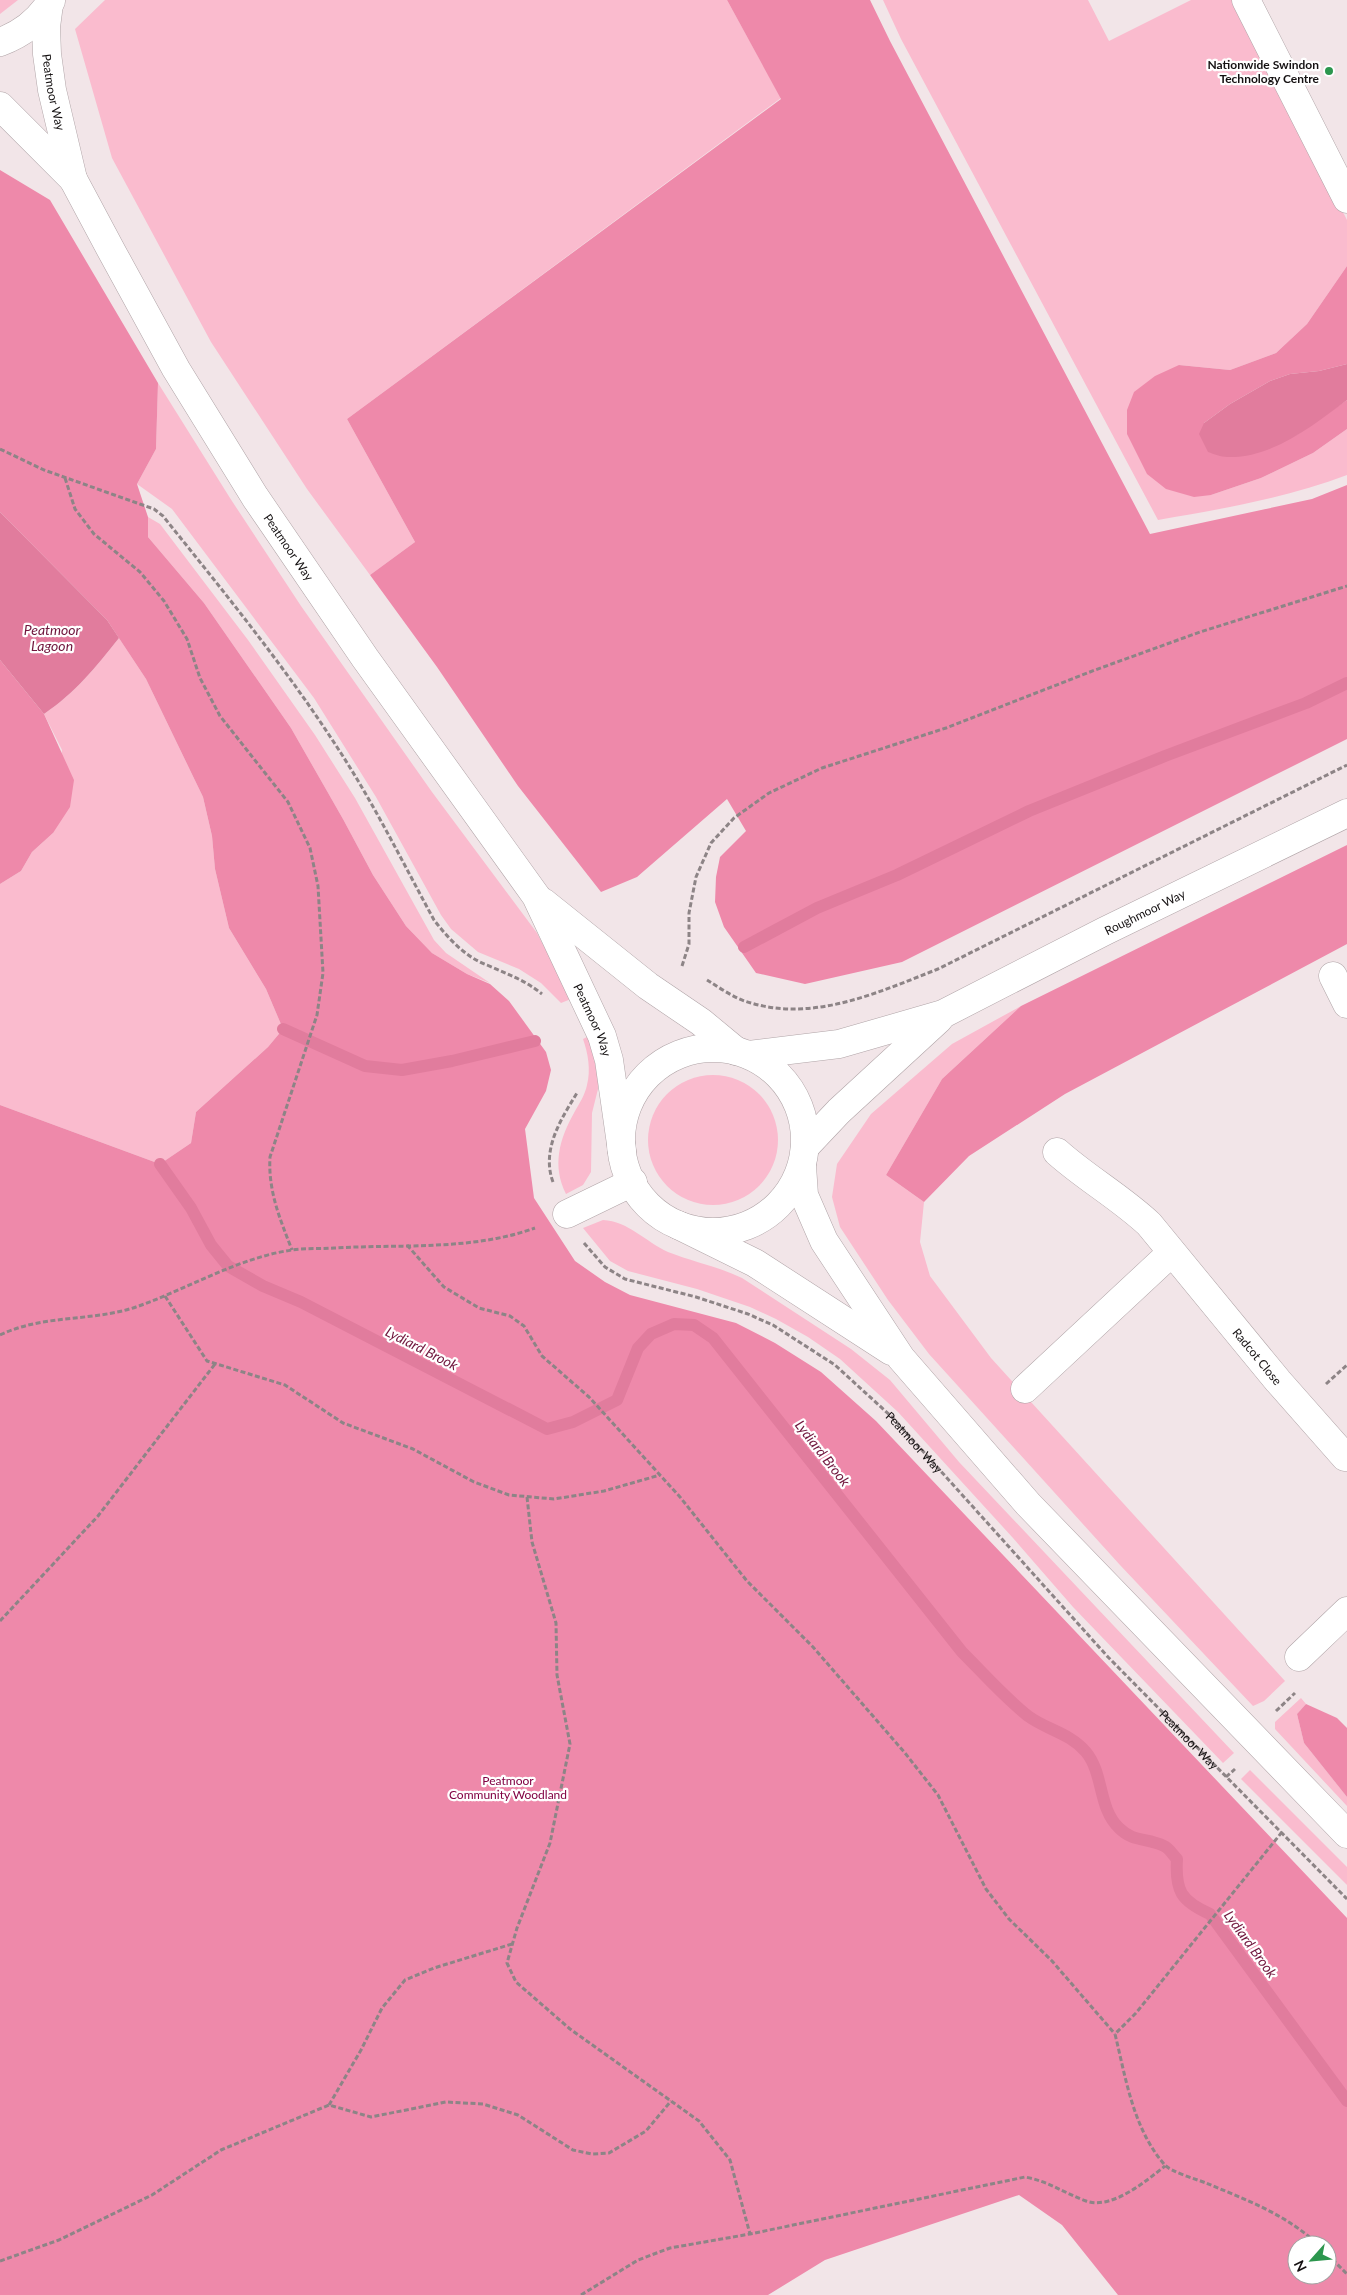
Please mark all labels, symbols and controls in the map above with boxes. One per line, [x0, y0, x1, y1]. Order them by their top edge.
street label: Peatmoor Way [40, 53, 69, 133]
place label: Nationwide Swindon Technology Centre [1207, 57, 1320, 86]
marker: Nationwide Swindon Technology Centre [1323, 65, 1335, 77]
street label: Peatmoor Way [261, 511, 318, 584]
water label: Peatmoor Lagoon [24, 621, 81, 654]
street label: Roughmoor Way [1102, 885, 1188, 938]
street label: Peatmoor Way [571, 981, 615, 1059]
water label: Lydiard Brook [383, 1323, 461, 1374]
street label: Radcot Close [1230, 1325, 1285, 1388]
street label: Peatmoor Way [883, 1408, 947, 1476]
water label: Lydiard Brook [792, 1417, 854, 1490]
street label: Peatmoor Way [1157, 1706, 1223, 1773]
park label: Peatmoor Community Woodland [449, 1773, 567, 1802]
water label: Lydiard Brook [1221, 1907, 1281, 1981]
north arrow [1287, 2235, 1337, 2285]
text: N [1290, 2257, 1310, 2275]

